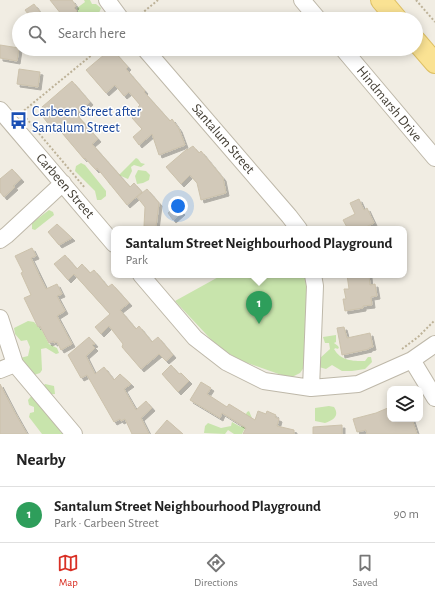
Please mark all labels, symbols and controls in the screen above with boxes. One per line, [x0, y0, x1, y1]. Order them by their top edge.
search box [12, 12, 423, 56]
icon: search [26, 23, 48, 45]
text: Search here [58, 26, 126, 41]
street label: Hindmarsh Drive [354, 64, 424, 144]
street label: Santalum Street [189, 101, 257, 177]
place label: Carbeen Street after Santalum Street [32, 105, 141, 135]
bus stop icon: Carbeen Street after Santalum Street [9, 110, 29, 130]
street label: Carbeen Street [33, 151, 97, 221]
your location [168, 196, 188, 216]
popup [111, 226, 407, 278]
text: Santalum Street Neighbourhood Playground [125, 236, 393, 251]
text: Park [125, 254, 148, 267]
pin: 1 [246, 291, 272, 324]
map controls [387, 386, 423, 422]
button: layers [387, 386, 423, 422]
text: Nearby [16, 451, 66, 468]
text: Santalum Street Neighbourhood Playground [54, 499, 321, 514]
text: 1 [27, 508, 31, 521]
text: 90 m [393, 508, 419, 521]
text: Park · Carbeen Street [54, 517, 159, 530]
tab: Map [57, 552, 79, 589]
tab: Directions [194, 552, 238, 589]
tab: Saved [352, 552, 378, 589]

